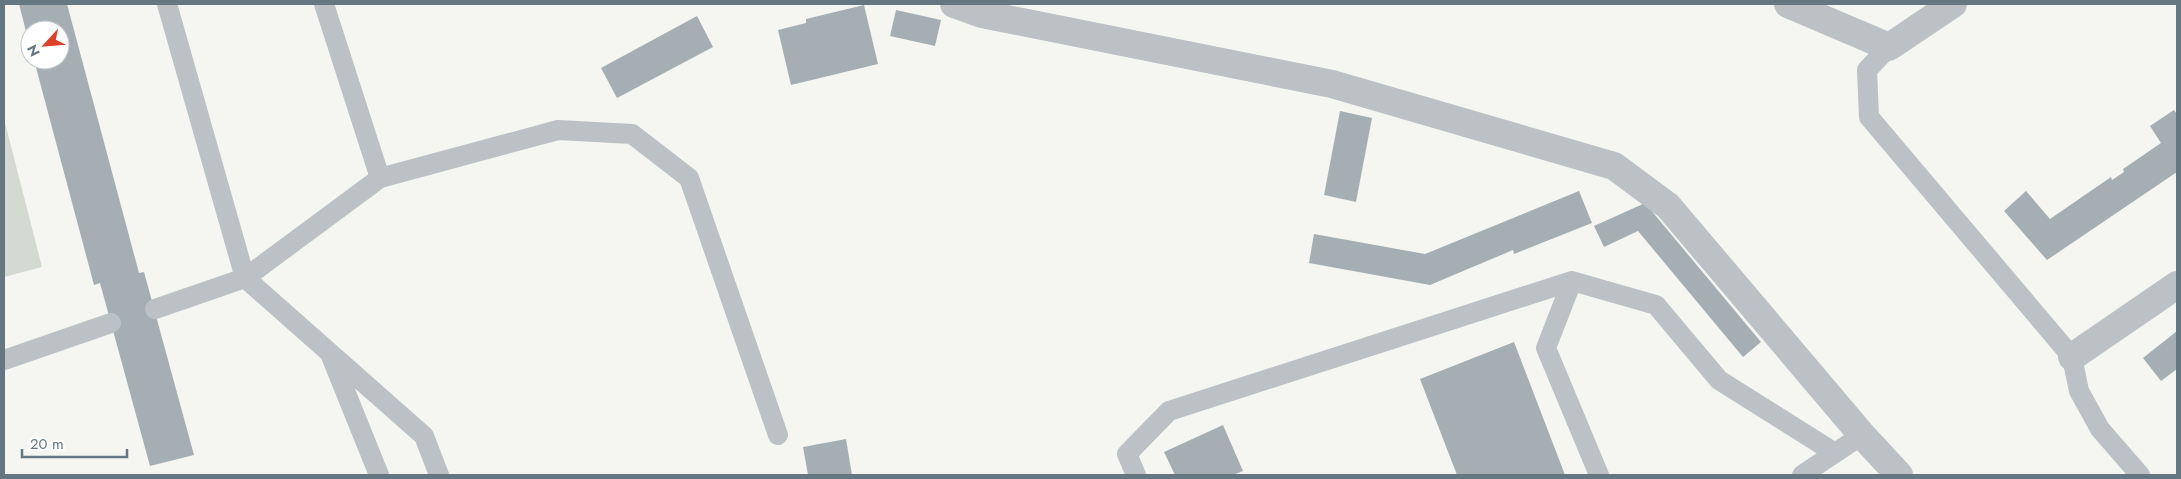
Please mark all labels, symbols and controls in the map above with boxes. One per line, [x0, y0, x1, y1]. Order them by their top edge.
north arrow [20, 20, 70, 70]
text: N [22, 41, 45, 60]
scale bar [22, 426, 128, 458]
text: 20 m [30, 433, 64, 455]

